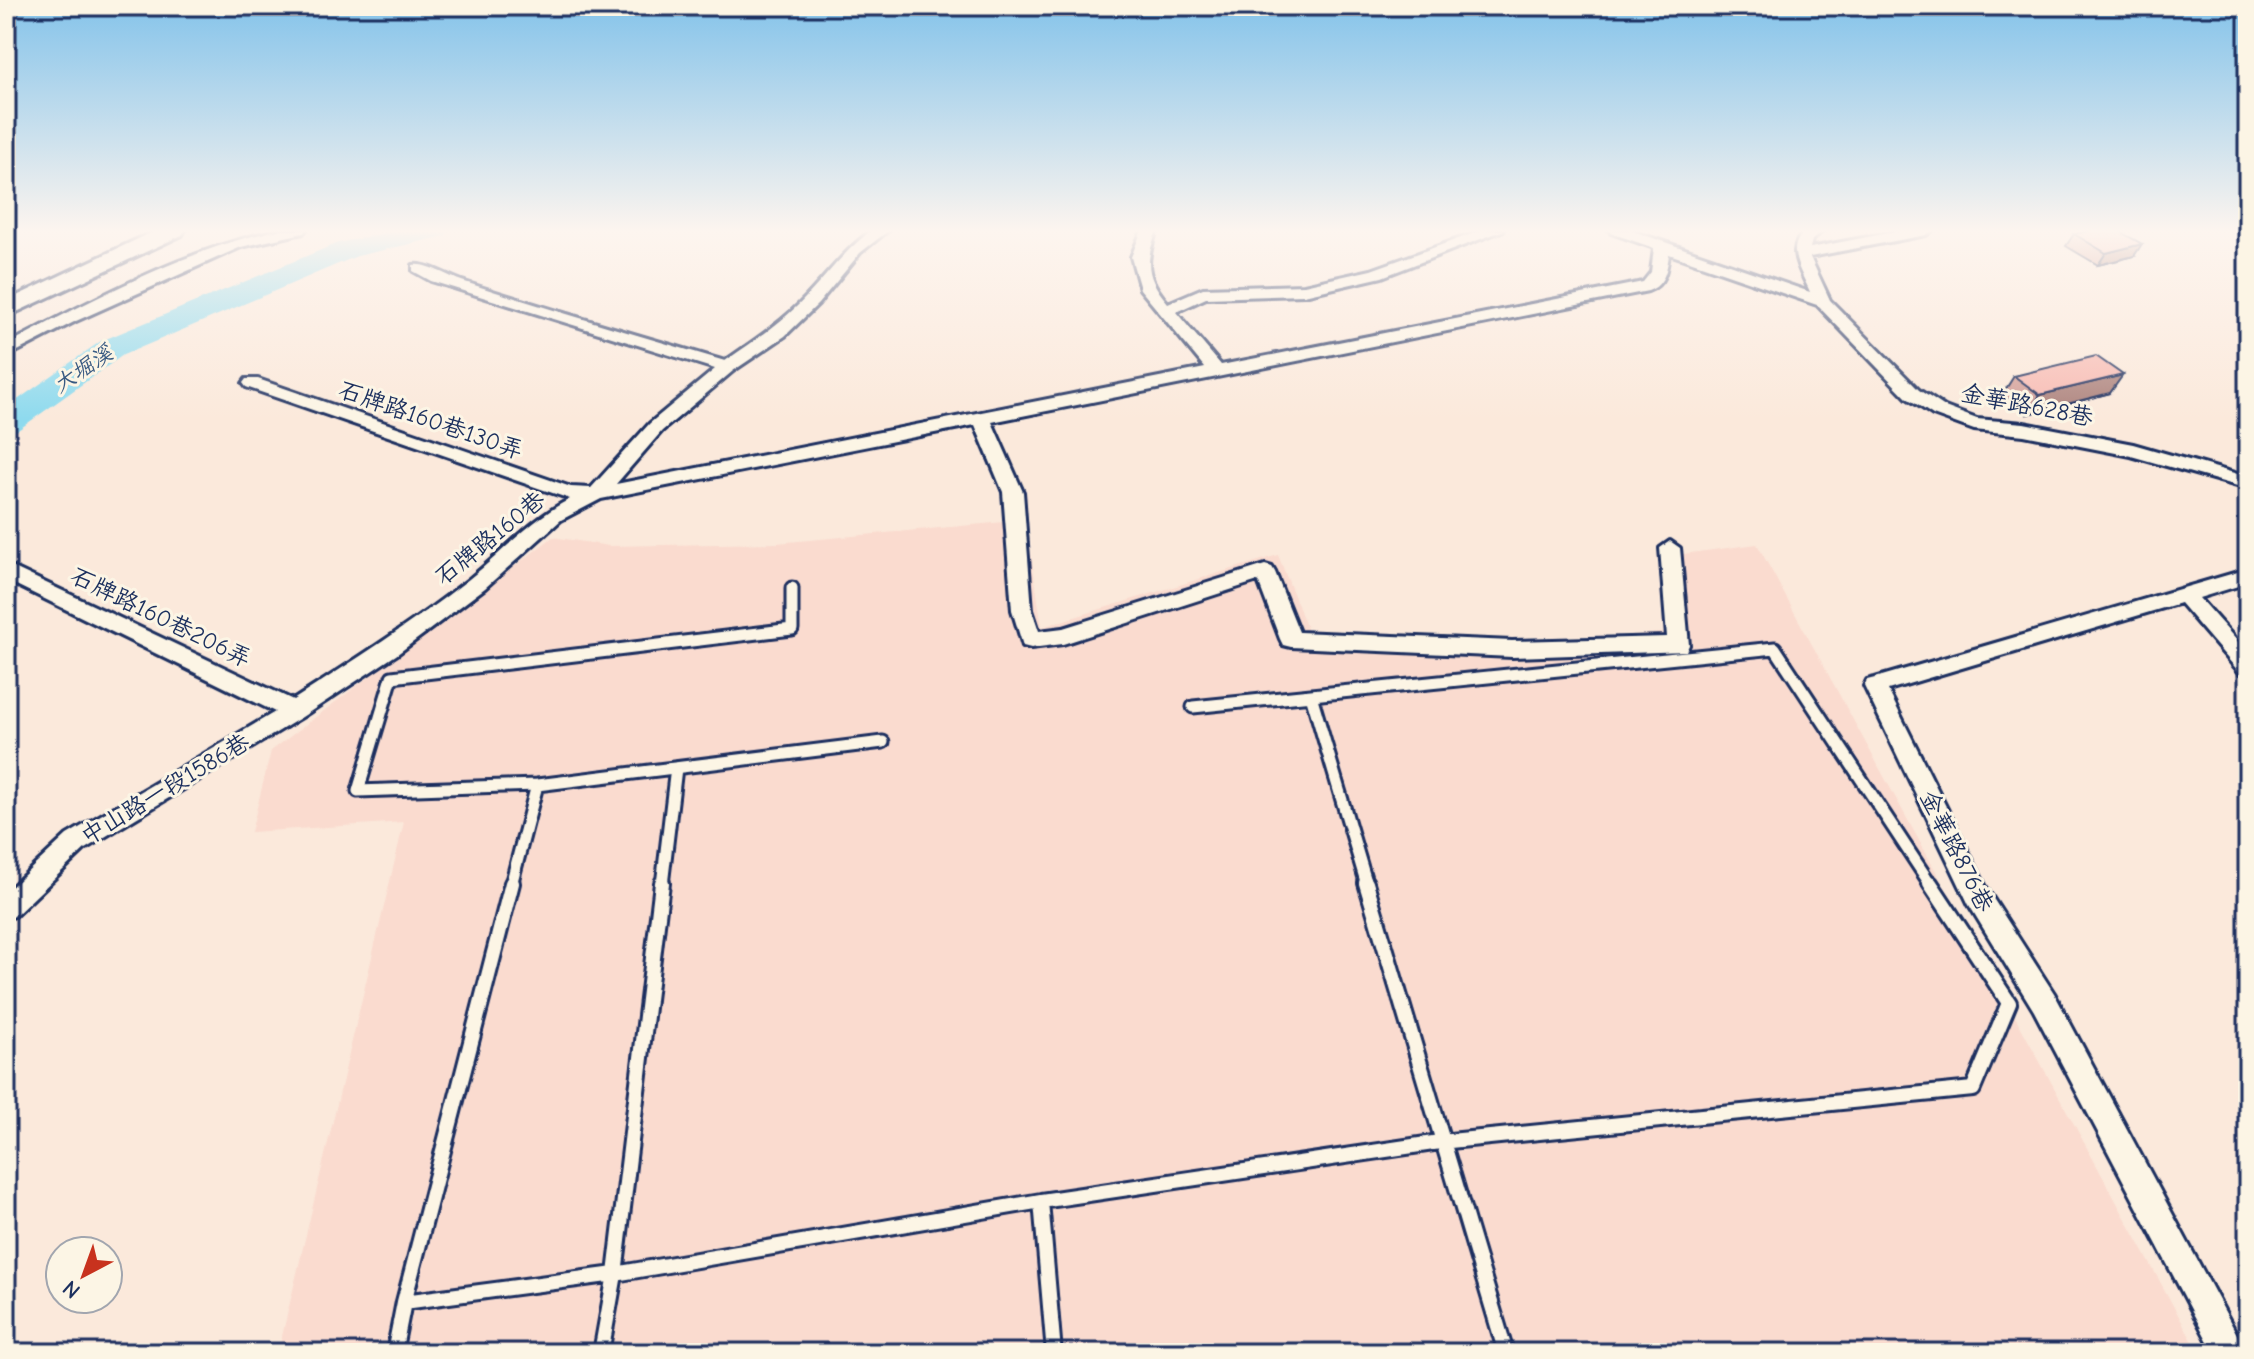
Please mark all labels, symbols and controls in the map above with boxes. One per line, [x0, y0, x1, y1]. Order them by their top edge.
water label: 大堀溪 [48, 339, 118, 398]
street label: 石牌路160巷130弄 [335, 375, 527, 465]
street label: 金華路628巷 [1959, 378, 2095, 432]
street label: 石牌路160巷 [429, 485, 551, 591]
street label: 石牌路160巷206弄 [66, 561, 256, 673]
street label: 中山路一段1586巷 [76, 728, 254, 850]
street label: 金華路876巷 [1914, 786, 2000, 916]
north arrow [44, 1235, 124, 1315]
text: N [58, 1275, 85, 1304]

